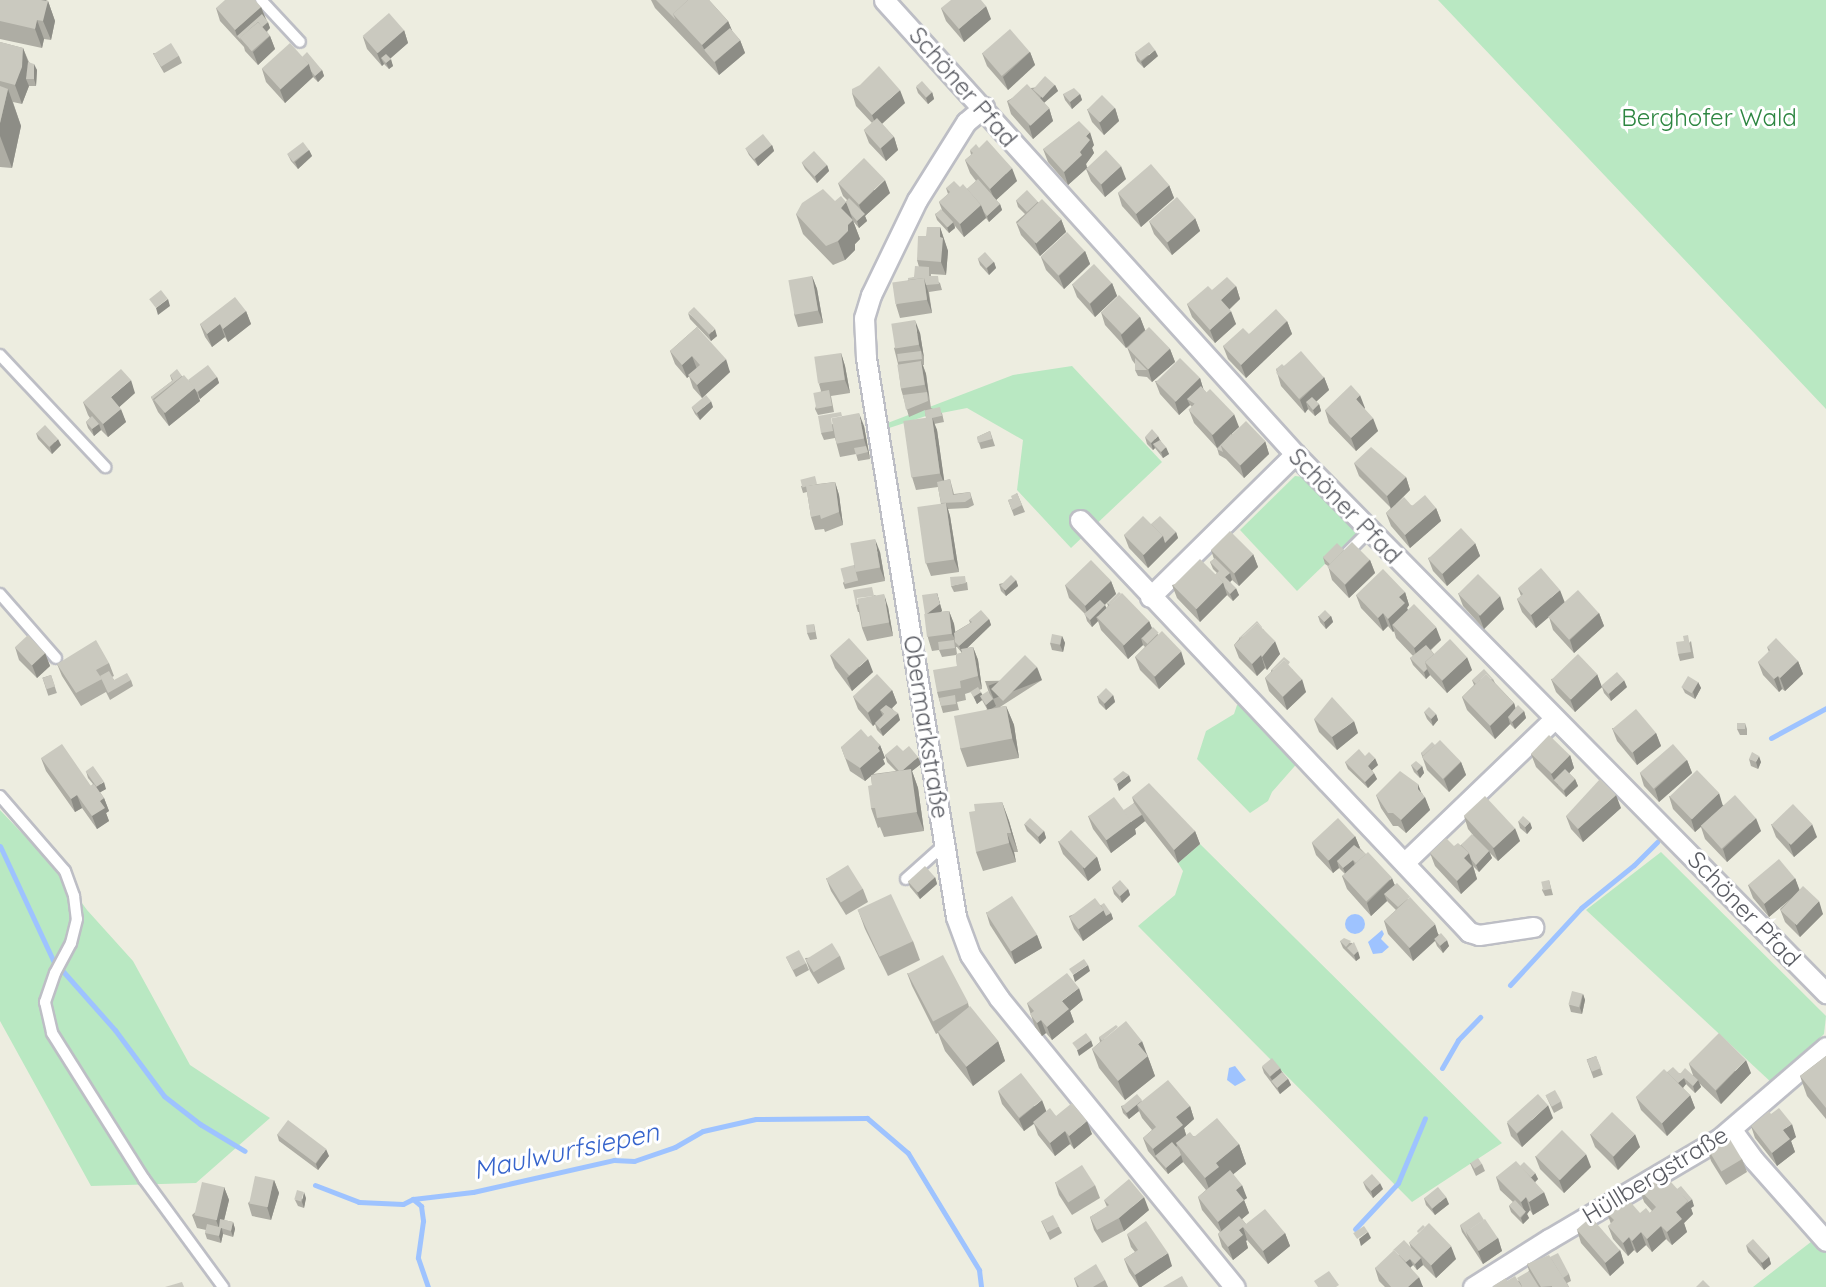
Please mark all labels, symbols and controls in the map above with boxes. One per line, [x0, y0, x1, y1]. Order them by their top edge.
street label: Schöner Pfad [903, 21, 1023, 153]
park label: Berghofer Wald [1621, 104, 1797, 132]
street label: Schöner Pfad [1283, 442, 1407, 570]
street label: Obermarkstraße [897, 633, 955, 821]
street label: Schöner Pfad [1682, 845, 1806, 973]
water label: Maulwurfsiepen [470, 1116, 662, 1186]
street label: Hüllbergstraße [1577, 1120, 1733, 1230]

